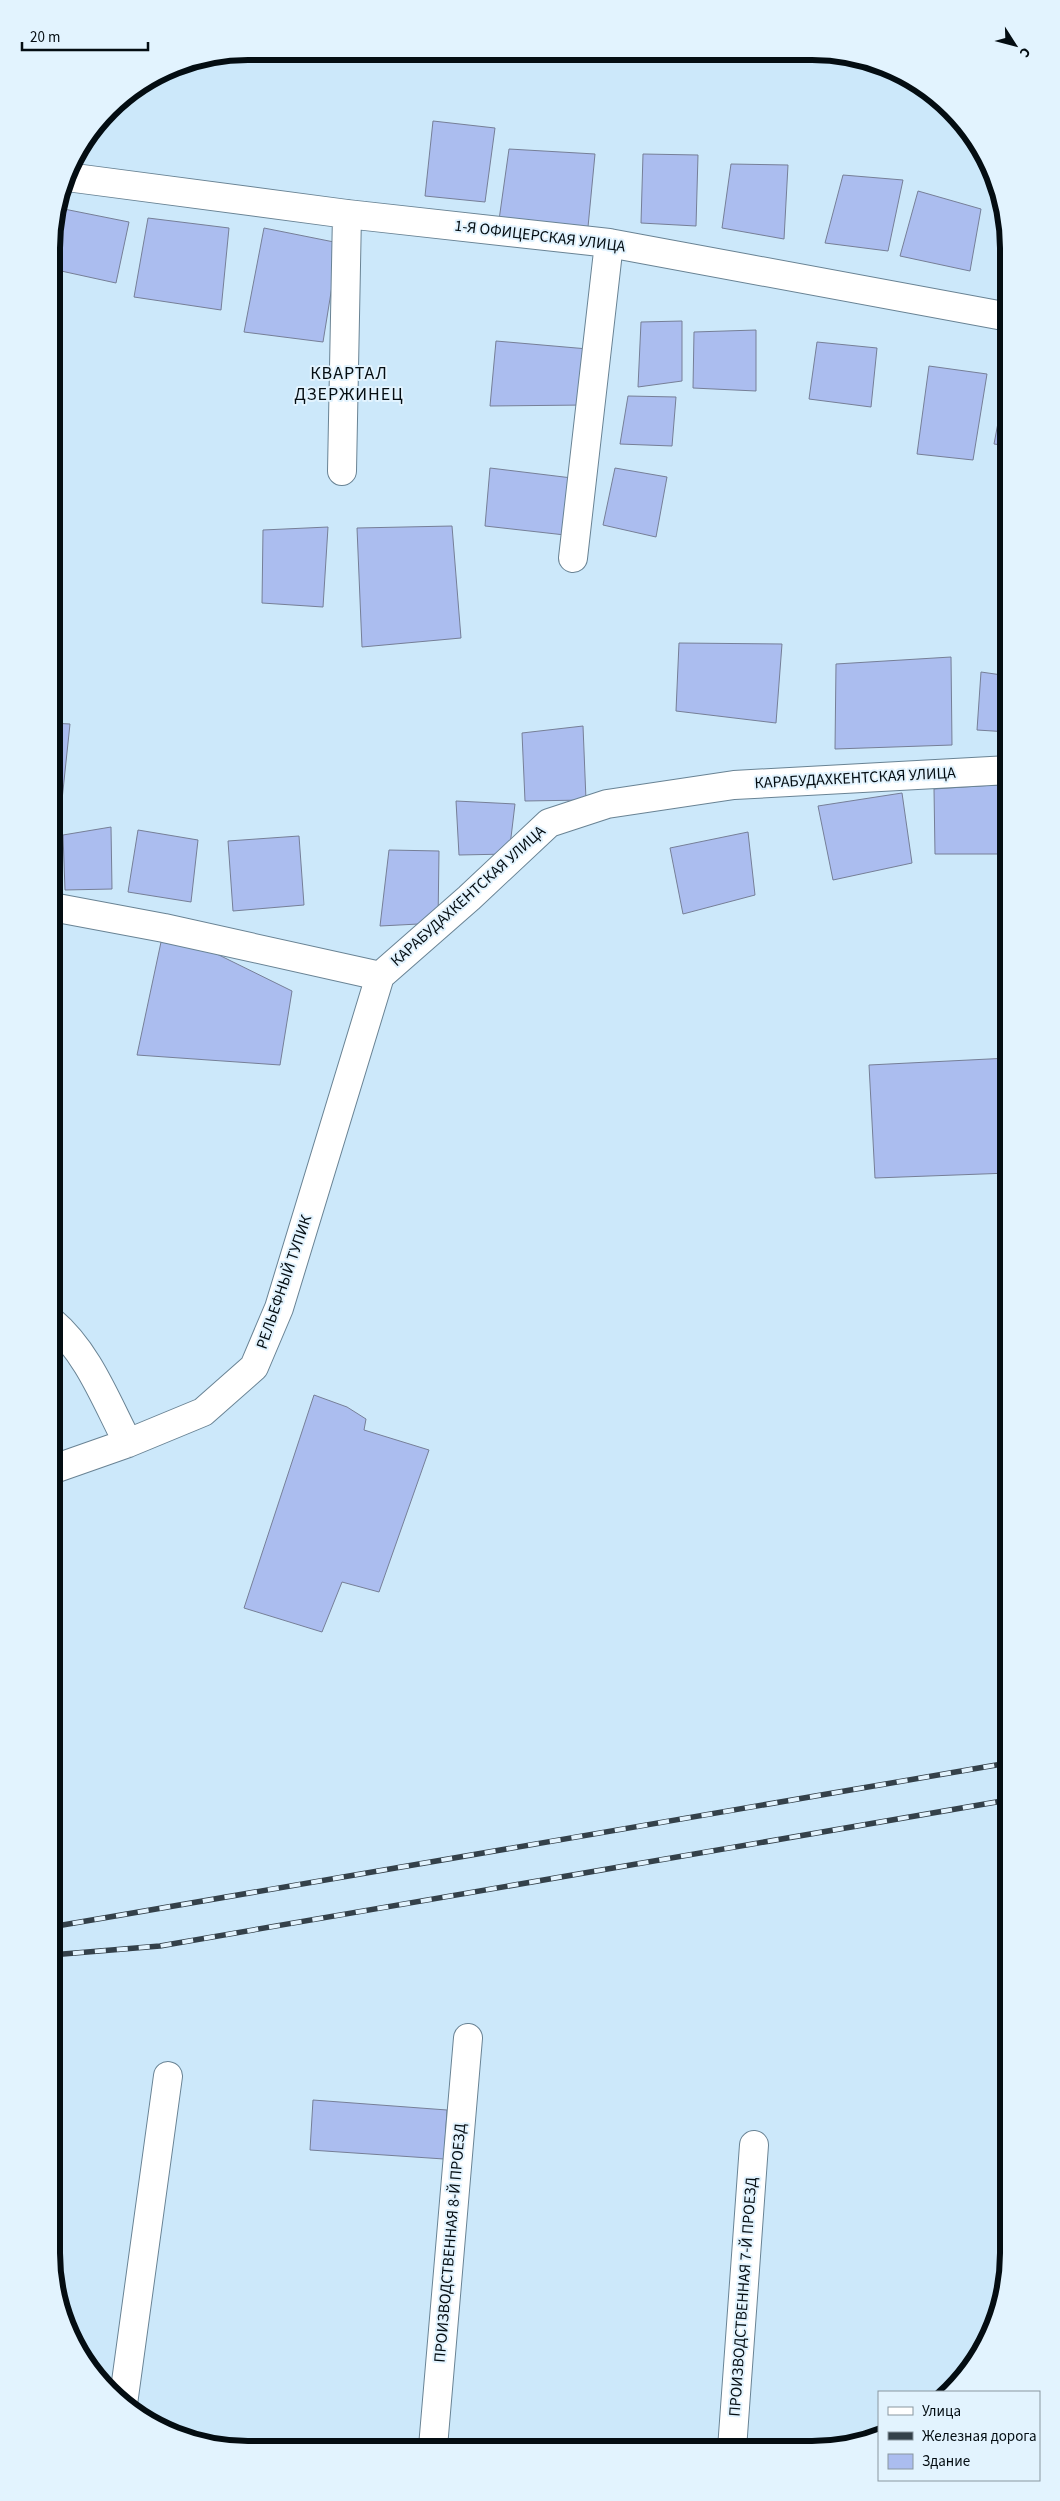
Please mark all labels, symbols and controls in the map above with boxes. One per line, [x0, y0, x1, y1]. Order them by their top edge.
scale bar [22, 20, 149, 52]
north arrow [990, 20, 1040, 70]
text: 20 m [30, 27, 60, 48]
text: С [1014, 43, 1035, 61]
street label: 1-Я ОФИЦЕРСКАЯ УЛИЦА [453, 215, 627, 257]
district label: КВАРТАЛ ДЗЕРЖИНЕЦ [294, 361, 404, 407]
street label: КАРАБУДАХКЕНТСКАЯ УЛИЦА [754, 762, 956, 794]
street label: КАРАБУДАХКЕНТСКАЯ УЛИЦА [386, 820, 550, 972]
street label: РЕЛЬЕФНЫЙ ТУПИК [251, 1211, 317, 1352]
street label: ПРОИЗВОДСТВЕННАЯ 8-Й ПРОЕЗД [429, 2122, 471, 2364]
street label: ПРОИЗВОДСТВЕННАЯ 7-Й ПРОЕЗД [724, 2177, 762, 2417]
legend [878, 2391, 1040, 2481]
text: Улица [922, 2401, 961, 2422]
text: Железная дорога [922, 2426, 1037, 2447]
text: Здание [922, 2451, 970, 2472]

